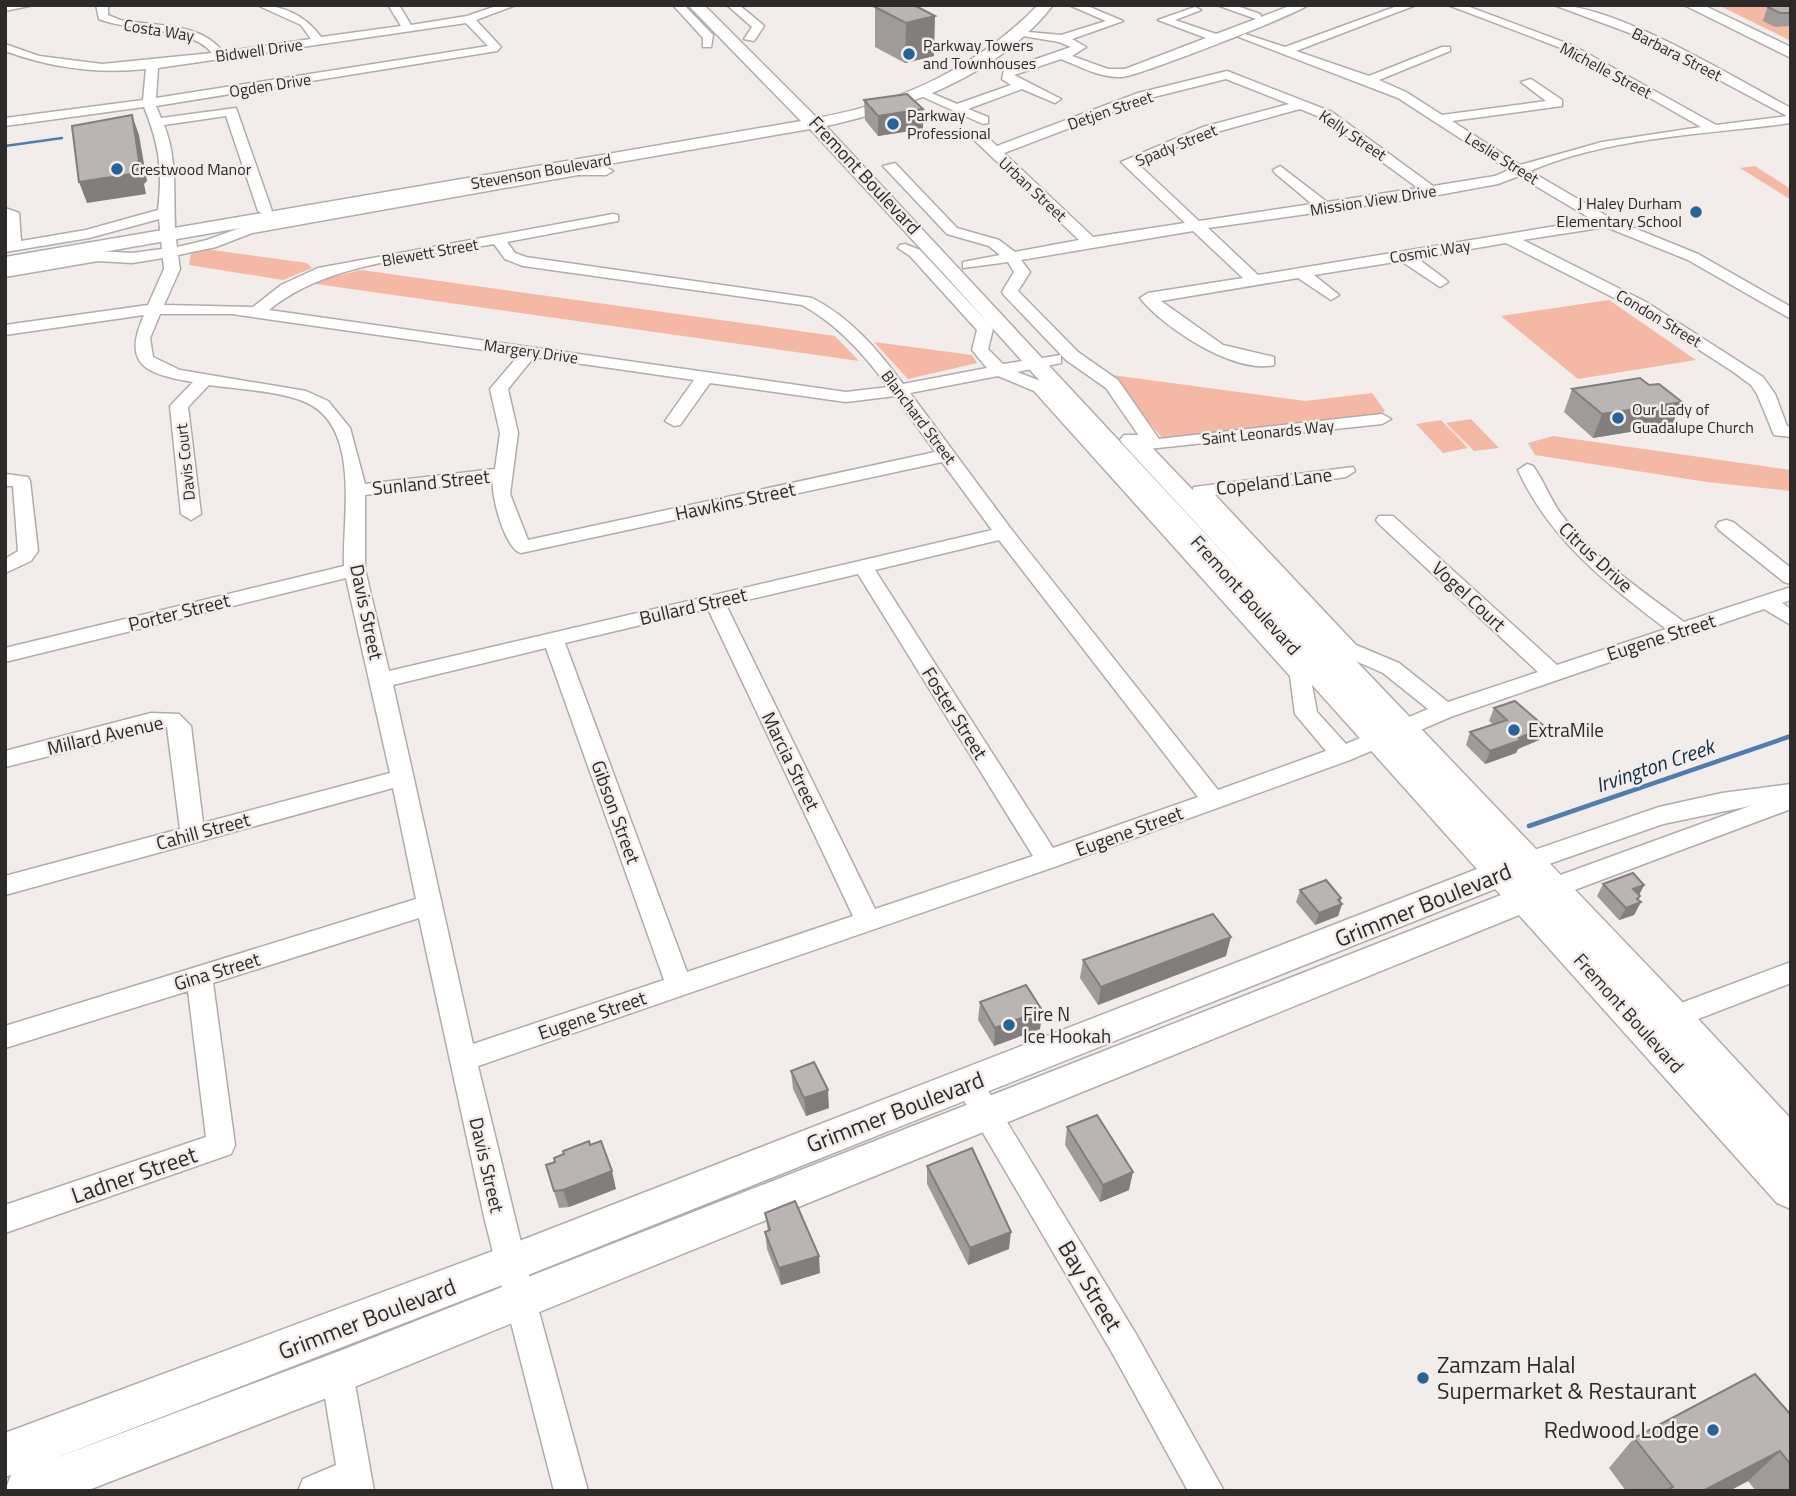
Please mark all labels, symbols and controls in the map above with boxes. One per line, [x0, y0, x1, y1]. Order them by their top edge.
street label: Costa Way [122, 13, 196, 47]
street label: Barbara Street [1628, 21, 1727, 87]
street label: Bidwell Drive [214, 32, 304, 68]
place label: Parkway Towers and Townhouses [923, 33, 1036, 75]
street label: Michelle Street [1556, 36, 1656, 104]
marker: Parkway Towers and Townhouses [901, 46, 917, 62]
street label: Ogden Drive [227, 67, 313, 103]
street label: Detjen Street [1064, 84, 1156, 136]
place label: Parkway Professional [907, 103, 991, 145]
street label: Kelly Street [1314, 104, 1392, 167]
street label: Fremont Boulevard [803, 109, 928, 241]
marker: Parkway Professional [885, 116, 901, 132]
street label: Spady Street [1132, 118, 1221, 172]
street label: Leslie Street [1460, 126, 1544, 190]
street label: Stevenson Boulevard [469, 147, 613, 195]
street label: Urban Street [993, 151, 1073, 227]
place label: Crestwood Manor [131, 157, 252, 181]
marker: Crestwood Manor [109, 161, 125, 177]
street label: Mission View Drive [1308, 178, 1438, 222]
place label: J Haley Durham Elementary School [1556, 191, 1682, 233]
marker: J Haley Durham Elementary School [1688, 204, 1704, 220]
street label: Blewett Street [380, 232, 481, 272]
street label: Cosmic Way [1388, 233, 1472, 269]
street label: Condon Street [1612, 283, 1707, 353]
street label: Margery Drive [482, 333, 580, 369]
street label: Blanchard Street [876, 365, 963, 469]
place label: Our Lady of Guadalupe Church [1632, 397, 1754, 439]
marker: Our Lady of Guadalupe Church [1610, 410, 1626, 426]
street label: Saint Leonards Way [1201, 413, 1336, 451]
street label: Davis Court [169, 422, 201, 502]
street label: Copeland Lane [1214, 459, 1334, 502]
street label: Sunland Street [371, 461, 491, 502]
street label: Hawkins Street [672, 474, 798, 527]
street label: Citrus Drive [1553, 515, 1640, 599]
street label: Fremont Boulevard [1184, 528, 1308, 661]
street label: Vogel Court [1426, 554, 1513, 638]
street label: Davis Street [343, 561, 392, 663]
street label: Bullard Street [636, 579, 750, 632]
street label: Porter Street [125, 585, 233, 638]
street label: Eugene Street [1603, 605, 1719, 668]
street label: Foster Street [915, 661, 996, 765]
street label: Marcia Street [755, 706, 828, 816]
street label: Millard Avenue [44, 707, 166, 762]
place label: ExtraMile [1528, 715, 1604, 744]
marker: ExtraMile [1506, 722, 1522, 738]
water label: Irvington Creek [1591, 729, 1721, 800]
street label: Gibson Street [584, 756, 649, 868]
street label: Eugene Street [1071, 798, 1187, 863]
street label: Cahill Street [153, 804, 253, 857]
street label: Grimmer Boulevard [1329, 853, 1516, 956]
street label: Gina Street [170, 944, 264, 997]
street label: Fremont Boulevard [1567, 946, 1691, 1079]
street label: Eugene Street [534, 982, 650, 1047]
place label: Fire N Ice Hookah [1023, 999, 1111, 1050]
marker: Fire N Ice Hookah [1001, 1017, 1017, 1033]
street label: Grimmer Boulevard [801, 1062, 989, 1162]
street label: Davis Street [462, 1114, 513, 1216]
street label: Ladner Street [66, 1137, 201, 1212]
street label: Bay Street [1049, 1233, 1131, 1338]
street label: Grimmer Boulevard [273, 1269, 461, 1369]
place label: Zamzam Halal Supermarket & Restaurant [1437, 1347, 1696, 1408]
marker: Zamzam Halal Supermarket & Restaurant [1415, 1370, 1431, 1386]
place label: Redwood Lodge [1544, 1412, 1699, 1447]
marker: Redwood Lodge [1705, 1422, 1721, 1438]

